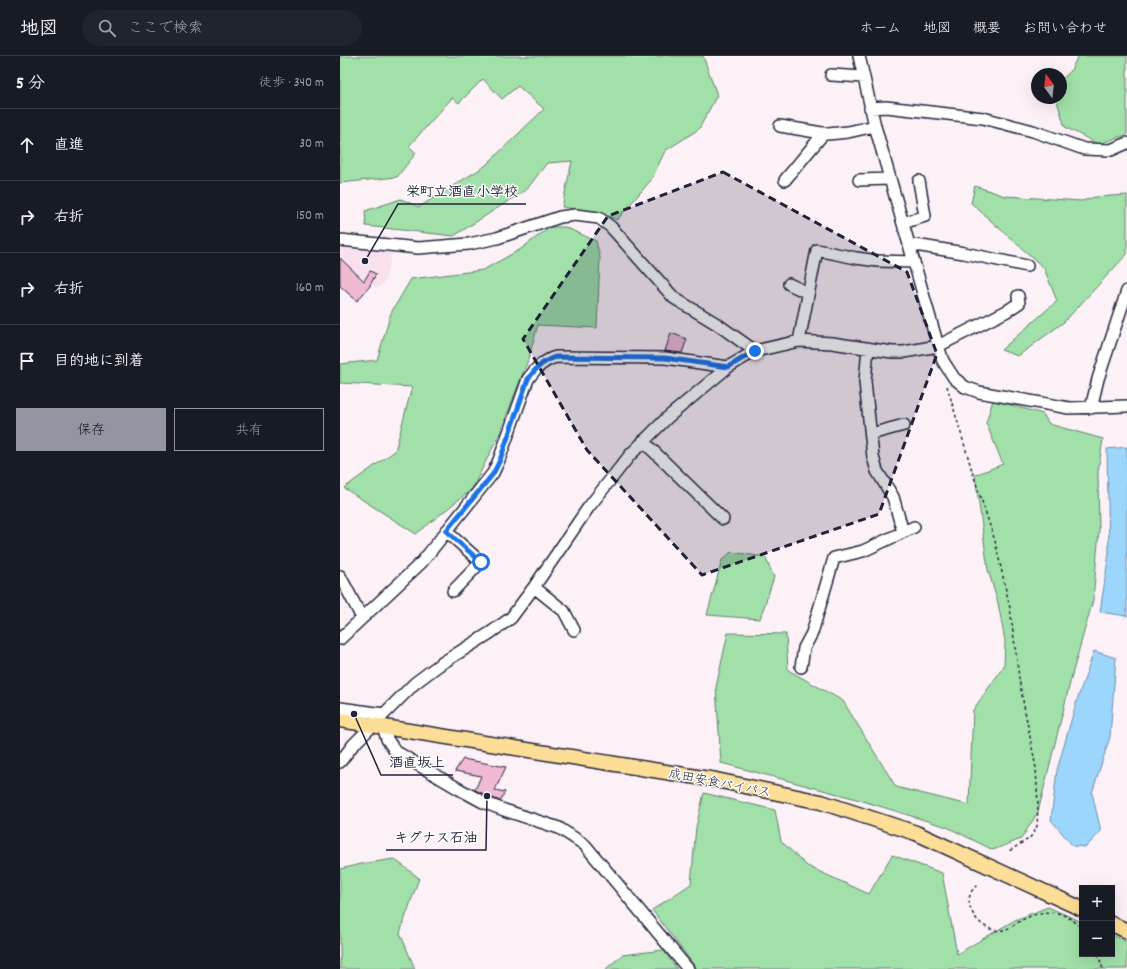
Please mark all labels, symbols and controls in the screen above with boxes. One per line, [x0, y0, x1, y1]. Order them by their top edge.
search box [82, 10, 362, 46]
text: 地図 [20, 17, 58, 44]
icon: search [96, 17, 118, 39]
text: ここで検索 [128, 18, 203, 40]
text: ホーム [860, 19, 901, 39]
text: 地図 [923, 19, 951, 39]
text: 概要 [973, 19, 1001, 39]
text: お問い合わせ [1023, 19, 1107, 39]
north arrow [1031, 68, 1067, 104]
text: 5 分 [16, 73, 45, 97]
text: 徒歩 · 340 m [259, 74, 324, 93]
icon: ahead [16, 134, 38, 156]
text: 直進 [54, 135, 84, 157]
text: 30 m [299, 135, 324, 154]
callout: 栄町立酒直小学校 [398, 178, 526, 204]
text: 栄町立酒直小学校 [406, 183, 518, 203]
icon: right [16, 206, 38, 228]
text: 右折 [54, 207, 84, 229]
text: 150 m [296, 207, 324, 226]
icon: right [16, 278, 38, 300]
text: 右折 [54, 279, 84, 301]
text: 160 m [296, 279, 324, 298]
route end [746, 342, 764, 360]
icon: arrive [16, 350, 38, 372]
text: 目的地に到着 [54, 351, 144, 373]
button: 保存 [16, 408, 166, 451]
button: 共有 [174, 408, 324, 451]
route start [472, 553, 490, 571]
callout: 酒直坂上 [381, 749, 453, 775]
text: 酒直坂上 [389, 754, 445, 774]
street label: 成田安食バイパス [667, 765, 772, 804]
callout: キグナス石油 [386, 824, 486, 850]
text: キグナス石油 [394, 829, 478, 849]
map controls [1079, 885, 1115, 957]
button: + [1079, 885, 1115, 921]
button: − [1079, 921, 1115, 957]

